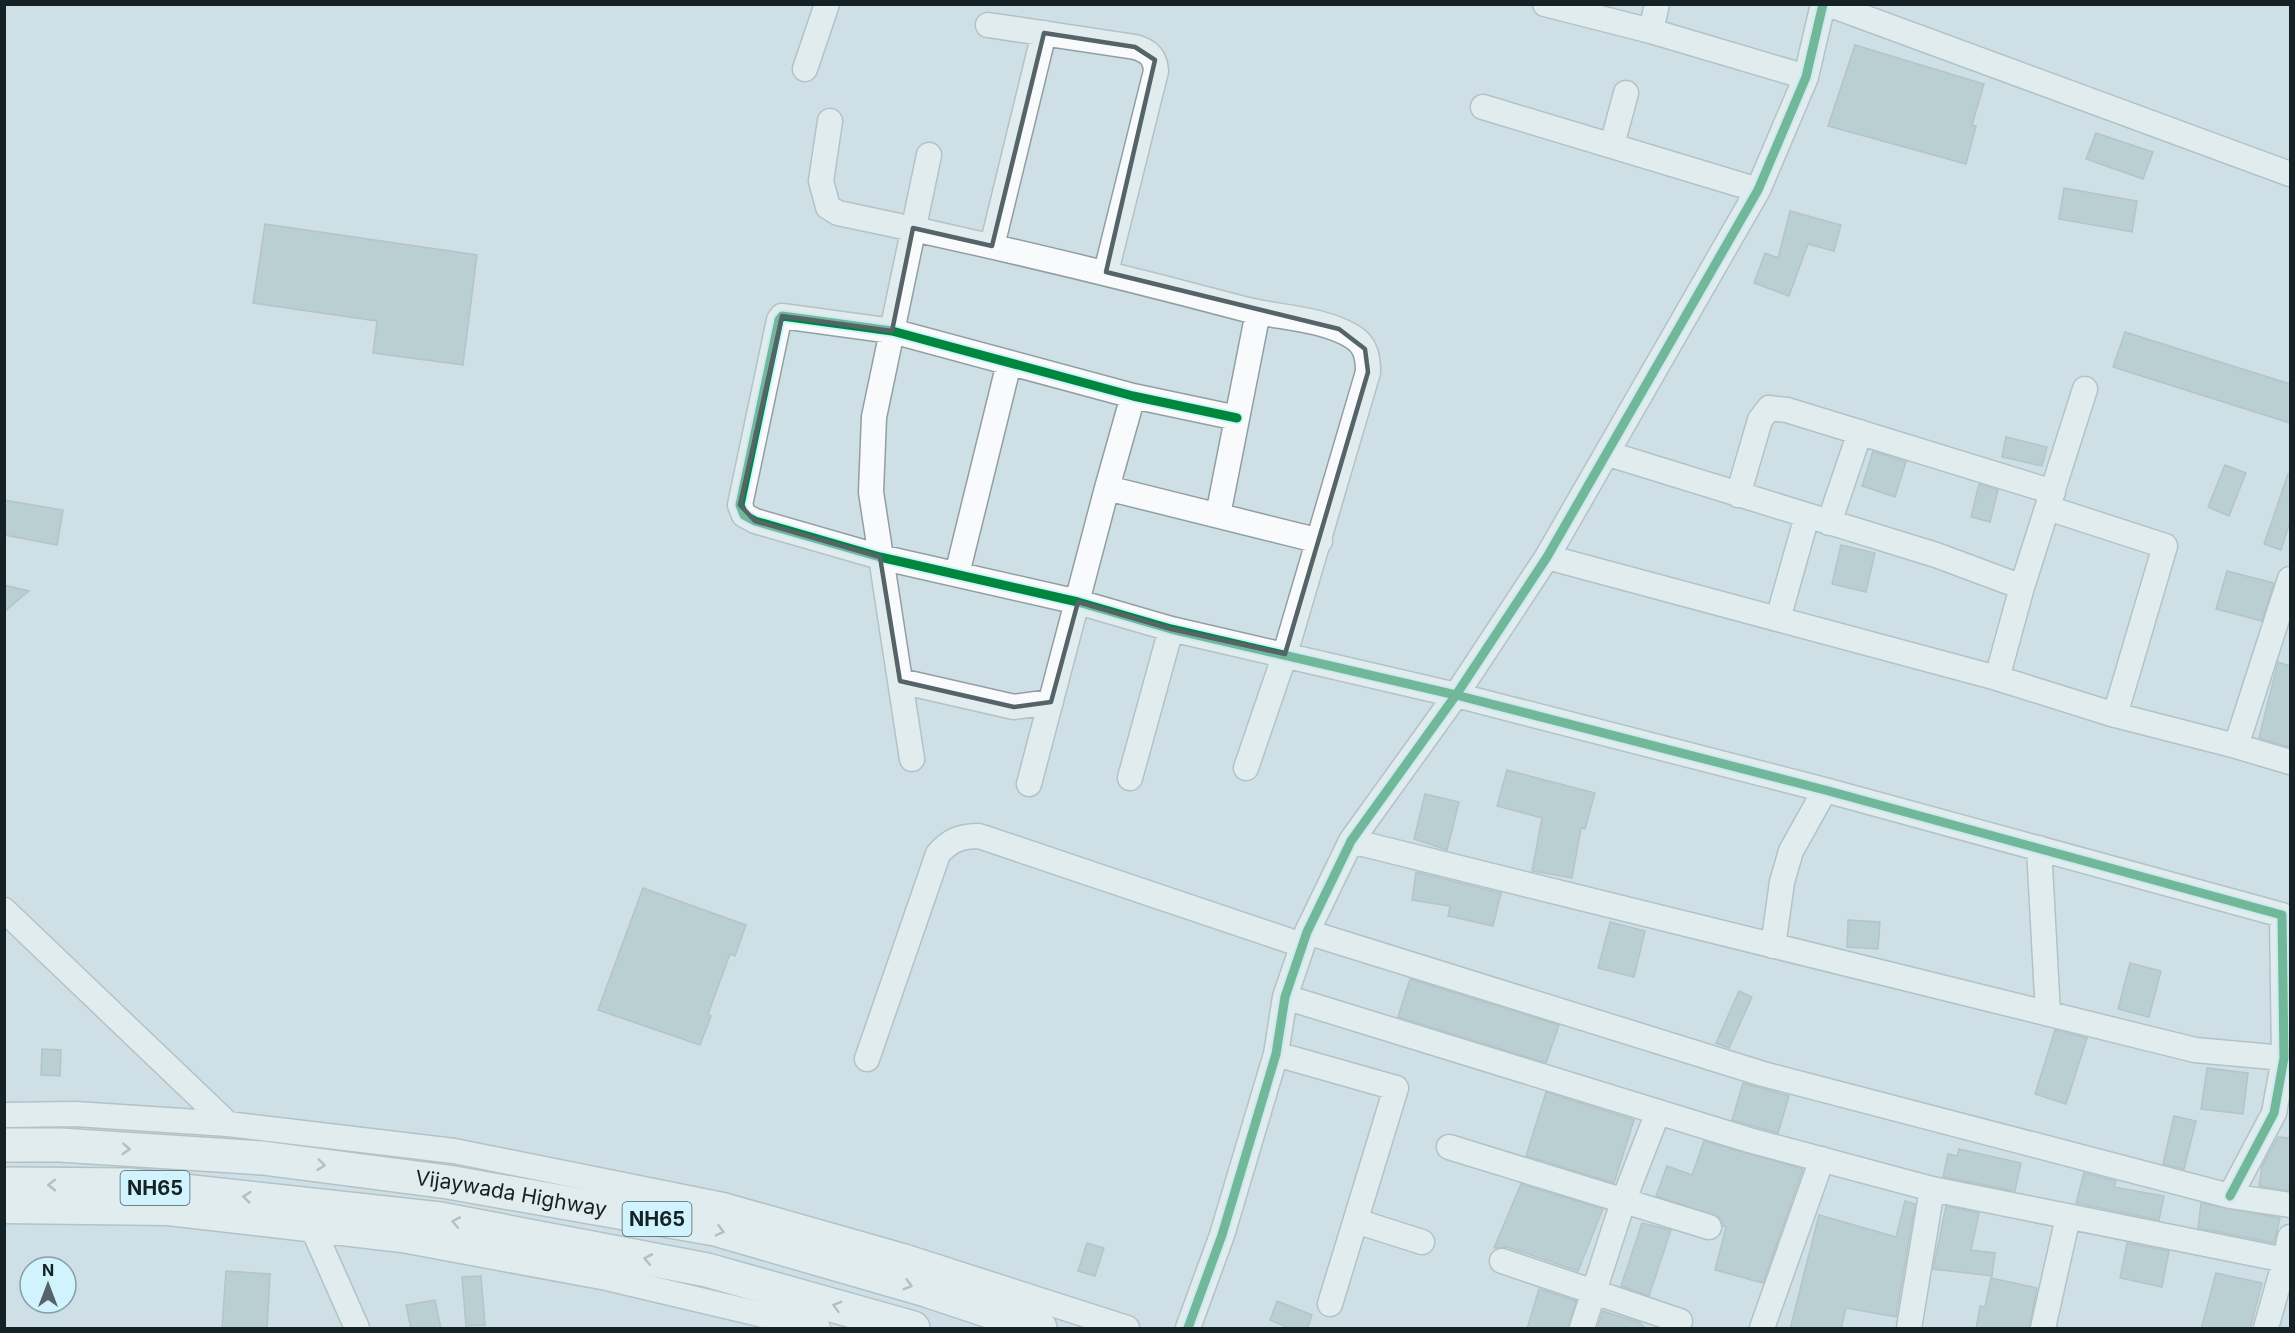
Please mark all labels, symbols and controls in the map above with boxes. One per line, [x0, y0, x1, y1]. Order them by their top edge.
one-way arrow [121, 1143, 130, 1156]
one-way arrow [316, 1159, 325, 1171]
street label: Vijaywada Highway [414, 1165, 609, 1222]
road number: NH65 [120, 1171, 190, 1205]
one-way arrow [48, 1179, 57, 1191]
one-way arrow [242, 1192, 251, 1204]
road number: NH65 [622, 1202, 692, 1236]
one-way arrow [452, 1216, 462, 1229]
one-way arrow [715, 1223, 725, 1236]
one-way arrow [643, 1253, 653, 1266]
north arrow [18, 1255, 78, 1315]
text: N [42, 1260, 54, 1280]
one-way arrow [903, 1277, 913, 1290]
one-way arrow [832, 1301, 843, 1313]

